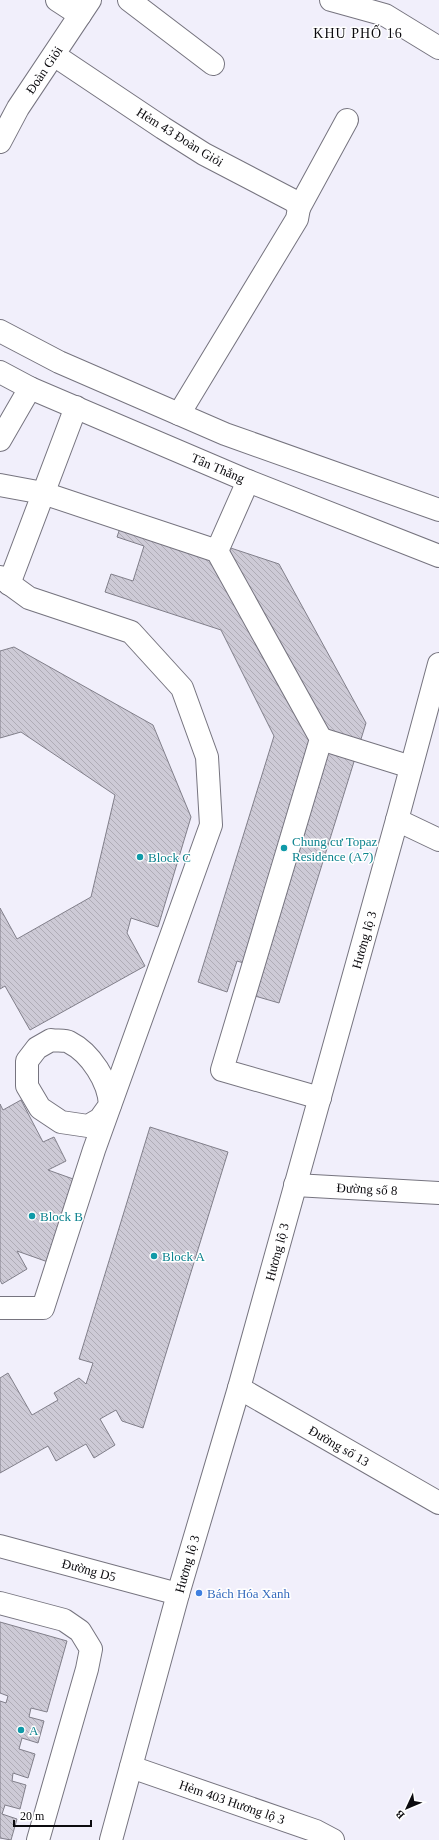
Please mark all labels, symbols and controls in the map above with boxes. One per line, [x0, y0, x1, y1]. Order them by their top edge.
district label: KHU PHỐ 16 [313, 24, 403, 41]
street label: Đoàn Giỏi [23, 43, 66, 97]
street label: Hẻm 43 Đoàn Giỏi [134, 104, 226, 170]
street label: Tân Thắng [189, 450, 247, 486]
place label: Chung cư Topaz Residence (A7) [292, 834, 378, 864]
marker: Chung cư Topaz Residence (A7) [279, 843, 289, 853]
place label: Block C [148, 850, 191, 865]
marker: Block C [135, 852, 145, 862]
street label: Hương lộ 3 [349, 909, 379, 971]
street label: Đường số 8 [336, 1180, 398, 1198]
place label: Block B [40, 1209, 83, 1224]
marker: Block B [27, 1211, 37, 1221]
street label: Hương lộ 3 [262, 1221, 292, 1283]
place label: Block A [162, 1249, 206, 1264]
marker: Block A [149, 1251, 159, 1261]
street label: Đường số 13 [306, 1423, 372, 1469]
street label: Hương lộ 3 [172, 1533, 202, 1595]
street label: Đường D5 [60, 1556, 118, 1584]
place label: Bách Hóa Xanh [207, 1586, 291, 1601]
marker: Bách Hóa Xanh [194, 1588, 204, 1598]
place label: A [29, 1723, 39, 1738]
marker: A [16, 1725, 26, 1735]
street label: Hẻm 403 Hương lộ 3 [177, 1777, 287, 1827]
north arrow [387, 1788, 427, 1828]
scale bar [14, 1802, 91, 1828]
text: B [392, 1808, 407, 1822]
text: 20 m [20, 1809, 45, 1823]

